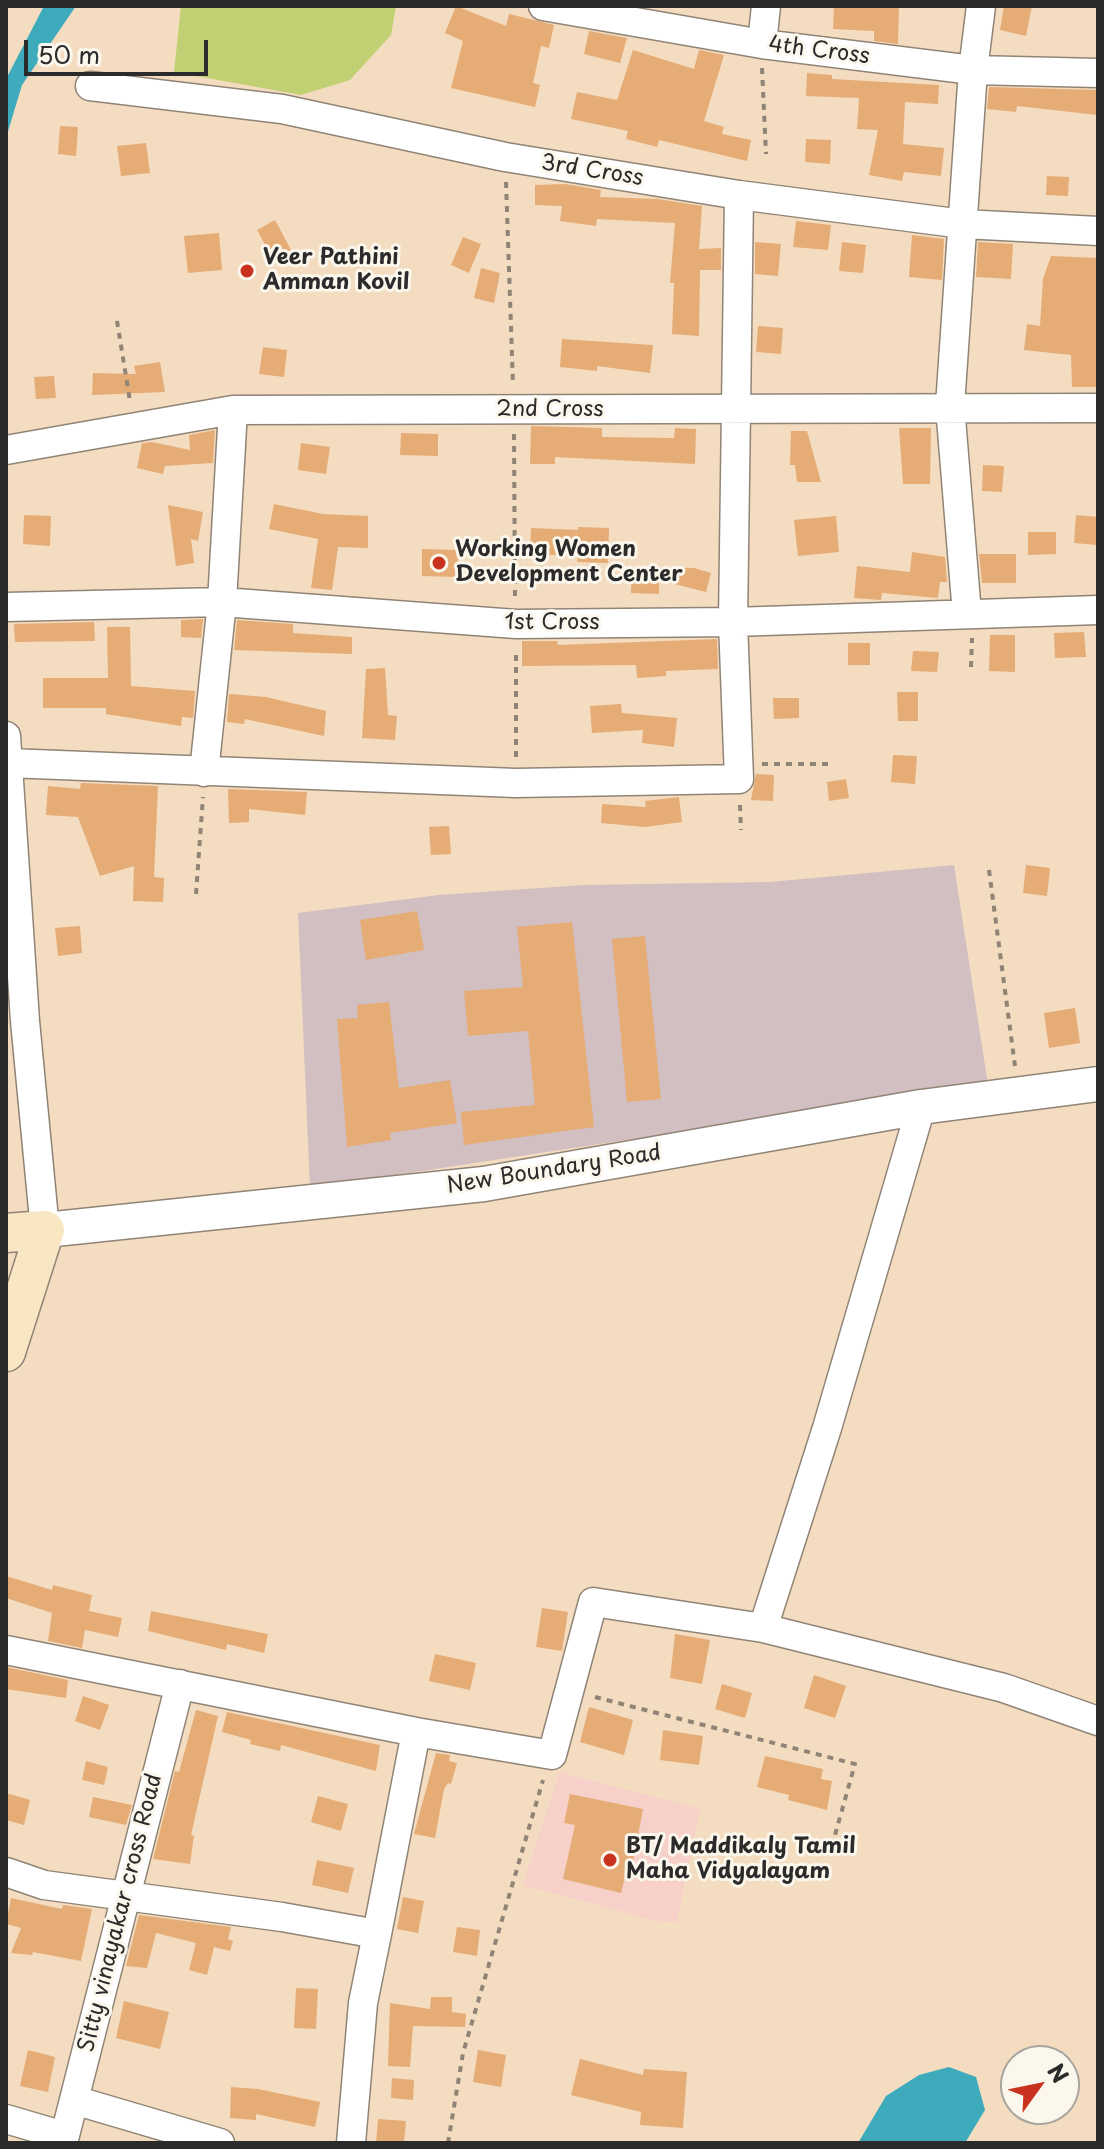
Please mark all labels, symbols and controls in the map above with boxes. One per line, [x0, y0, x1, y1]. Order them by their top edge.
scale bar [28, 24, 212, 74]
street label: 4th Cross [767, 32, 871, 70]
text: 50 m [38, 36, 100, 72]
street label: 3rd Cross [539, 150, 645, 192]
place label: Veer Pathini Amman Kovil [263, 245, 410, 296]
marker: Veer Pathini Amman Kovil [238, 262, 256, 280]
street label: 2nd Cross [496, 397, 604, 423]
place label: Working Women Development Center [455, 537, 683, 588]
marker: Working Women Development Center [430, 554, 448, 572]
street label: 1st Cross [504, 610, 600, 636]
street label: New Boundary Road [445, 1140, 663, 1200]
street label: Sitty vinayakar cross Road [74, 1771, 168, 2055]
place label: BT/ Maddikaly Tamil Maha Vidyalayam [626, 1834, 856, 1886]
marker: BT/ Maddikaly Tamil Maha Vidyalayam [601, 1851, 619, 1869]
north arrow [1000, 2045, 1080, 2125]
text: N [1040, 2056, 1077, 2089]

